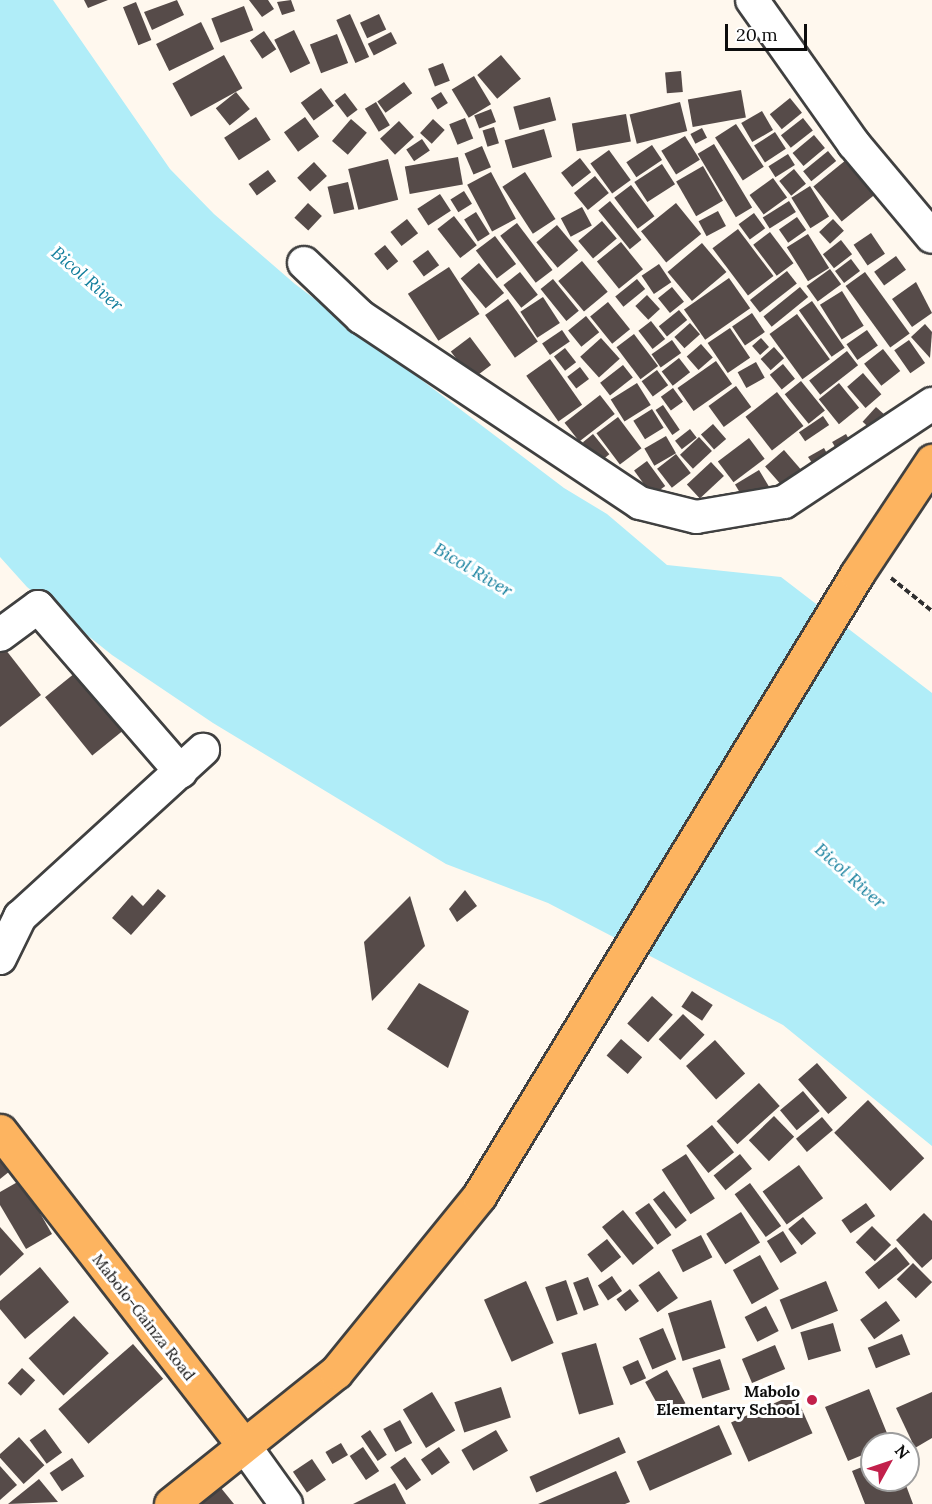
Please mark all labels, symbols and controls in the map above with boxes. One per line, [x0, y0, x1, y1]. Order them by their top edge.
scale bar [728, 12, 810, 50]
text: 20 m [736, 23, 778, 46]
water label: Bicol River [47, 242, 127, 316]
water label: Bicol River [430, 538, 516, 602]
water label: Bicol River [810, 839, 890, 913]
street label: Mabolo-Gainza Road [89, 1250, 199, 1384]
place label: Mabolo Elementary School [656, 1381, 800, 1419]
marker: Mabolo Elementary School [805, 1393, 819, 1407]
north arrow [860, 1432, 920, 1492]
text: N [891, 1441, 914, 1463]

